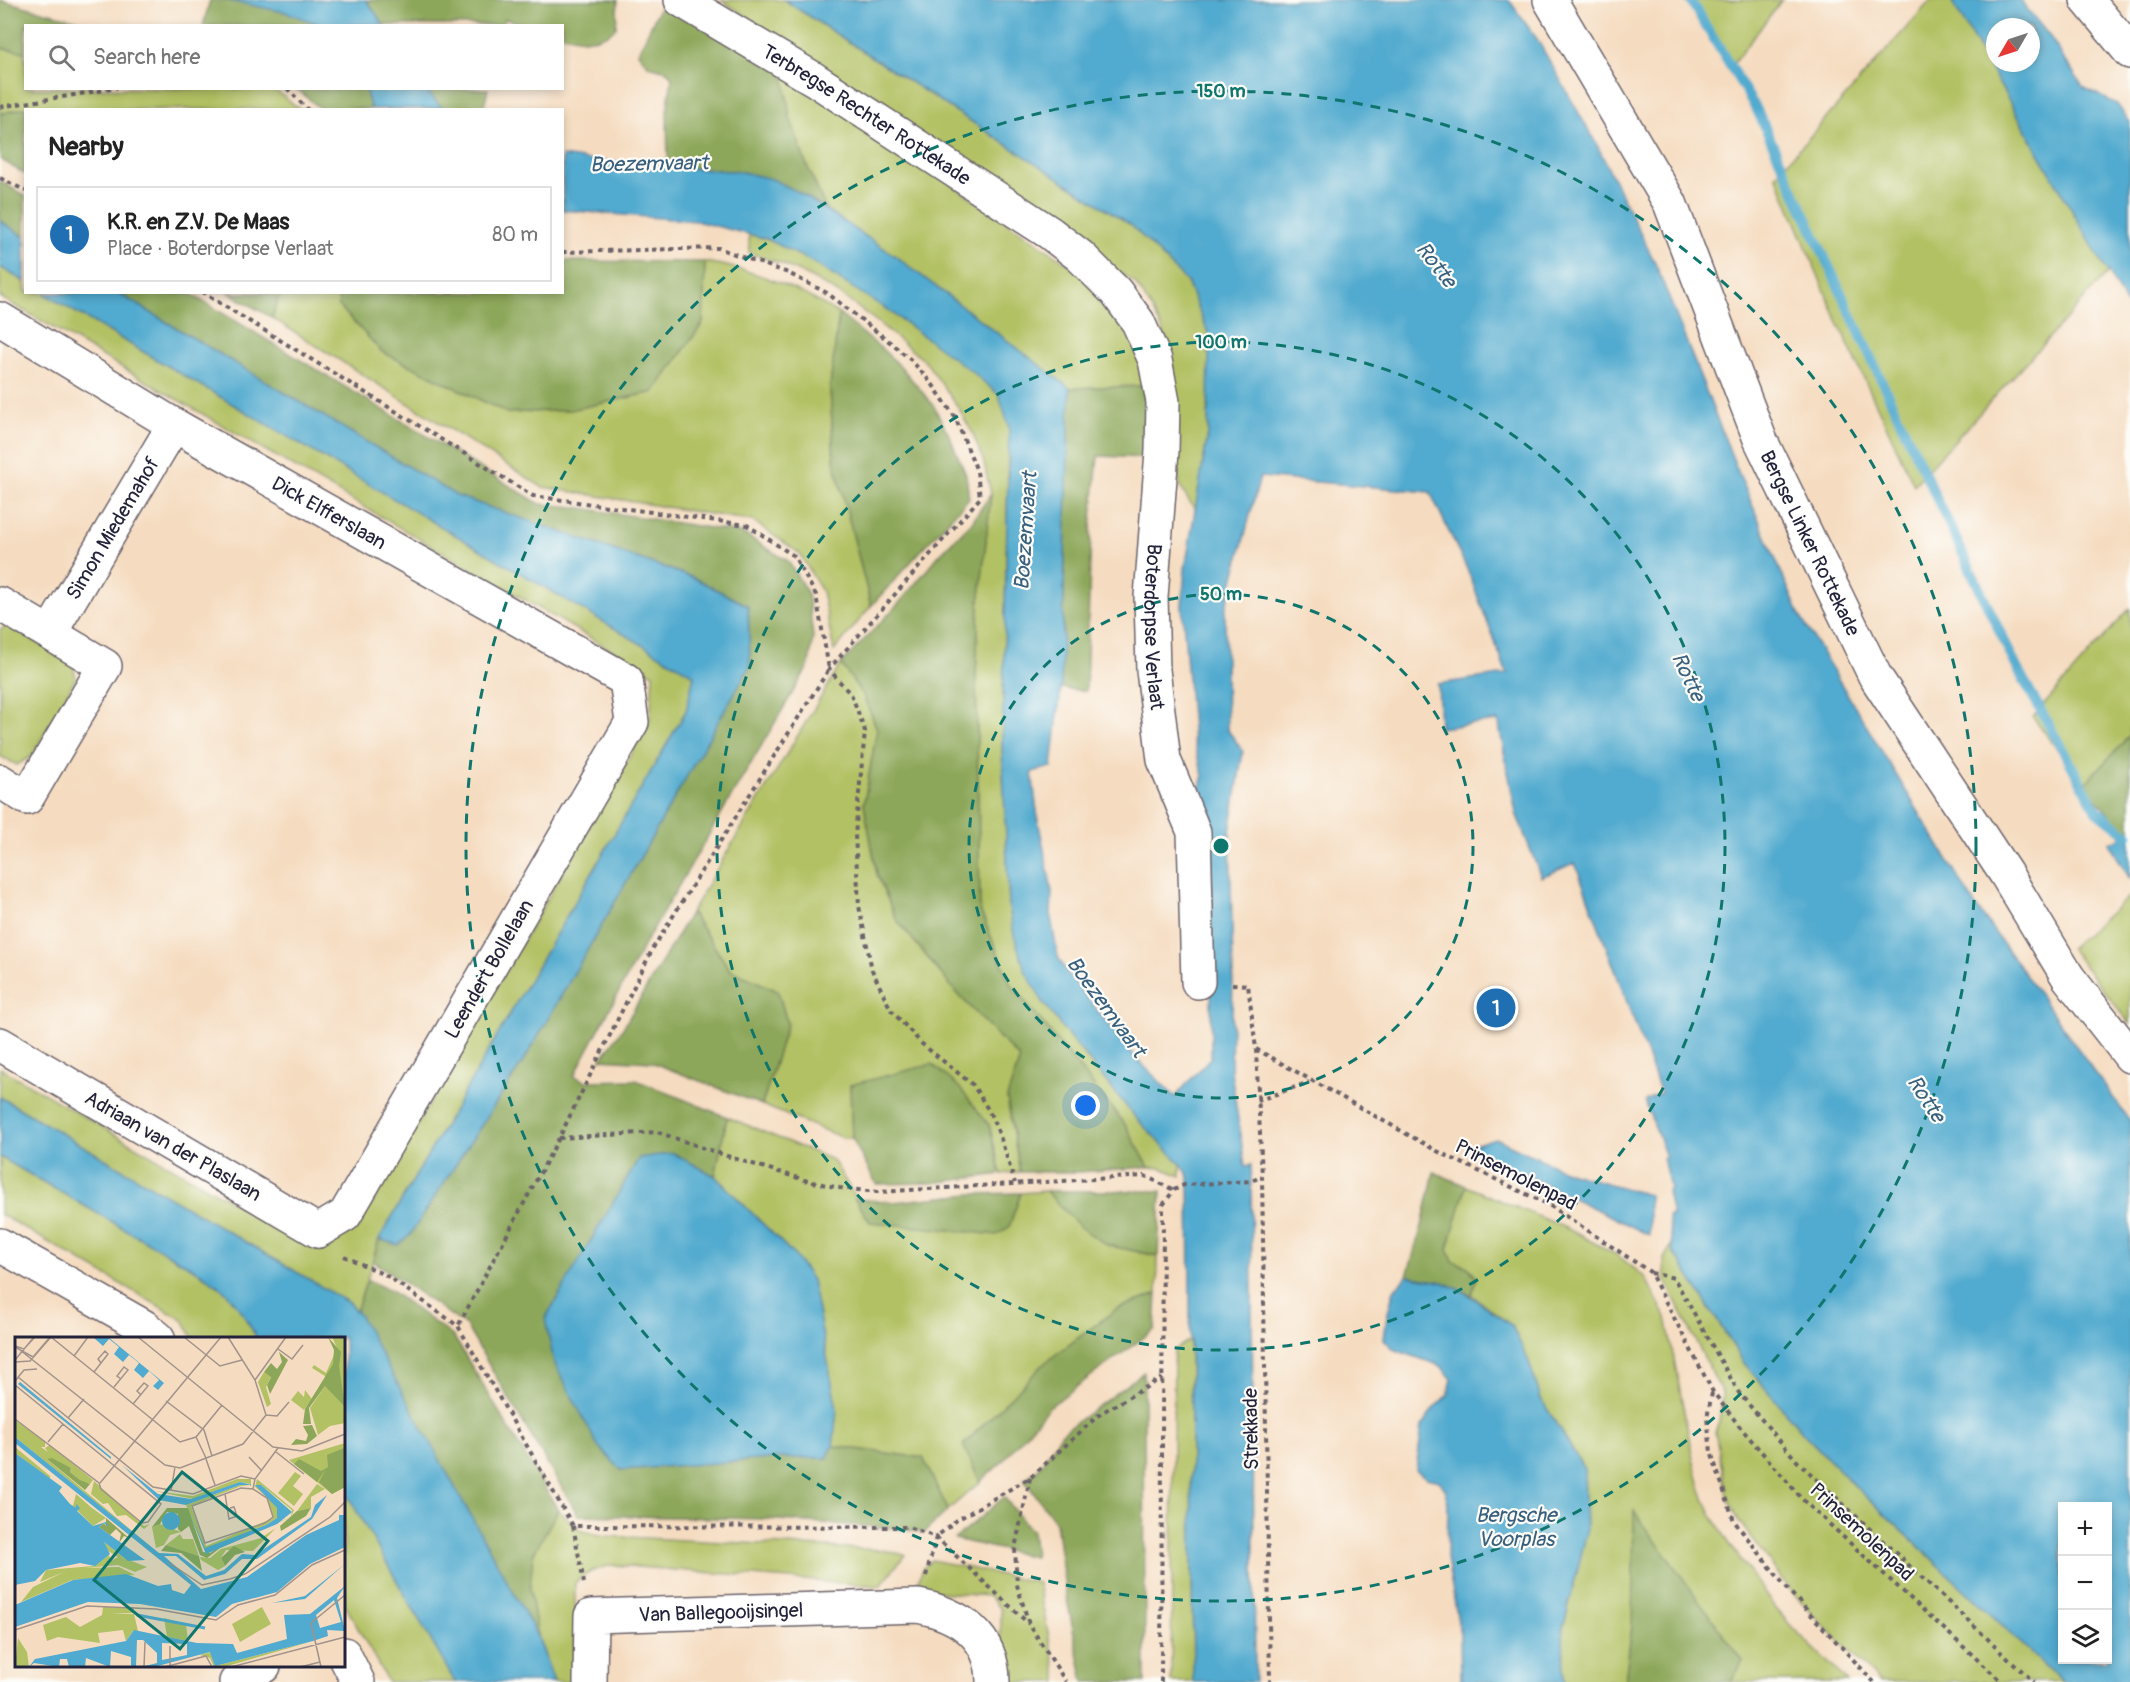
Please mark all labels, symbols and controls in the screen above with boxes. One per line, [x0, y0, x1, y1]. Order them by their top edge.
north arrow [1986, 18, 2040, 72]
search box [24, 24, 564, 90]
street label: Terbregse Rechter Rottekade [758, 39, 976, 191]
icon: search [45, 41, 78, 74]
text: Search here [93, 43, 200, 71]
text: 150 m [1197, 80, 1246, 103]
text: Nearby [48, 131, 124, 163]
water label: Boezemvaart [590, 149, 711, 179]
text: K.R. en Z.V. De Maas [107, 208, 289, 236]
text: 1 [66, 222, 73, 247]
text: 80 m [492, 222, 538, 247]
text: Place · Boterdorpse Verlaat [107, 236, 334, 261]
water label: Rotte [1410, 237, 1464, 295]
text: 100 m [1195, 331, 1247, 354]
street label: Bergse Linker Rottekade [1755, 446, 1866, 640]
street label: Simon Miedemahof [60, 452, 165, 604]
water label: Boezemvaart [1008, 469, 1044, 591]
street label: Dick Elfferslaan [268, 470, 391, 555]
street label: Boterdorpse Verlaat [1138, 543, 1170, 712]
text: 50 m [1200, 583, 1242, 606]
water label: Rotte [1665, 648, 1712, 708]
centre of rings [1211, 836, 1231, 856]
street label: Leendert Bollelaan [439, 895, 539, 1043]
water label: Boezemvaart [1060, 951, 1153, 1065]
pin: 1 [1476, 986, 1516, 1030]
water label: Rotte [1901, 1070, 1953, 1130]
street label: Adriaan van der Plaslaan [80, 1085, 266, 1207]
your location [1071, 1091, 1100, 1120]
street label: Prinsemolenpad [1451, 1134, 1581, 1216]
inset map [15, 1337, 345, 1667]
street label: Strekkade [1238, 1388, 1264, 1470]
street label: Prinsemolenpad [1805, 1477, 1919, 1587]
water label: Bergsche Voorplas [1476, 1502, 1559, 1553]
map controls [2058, 1502, 2112, 1664]
button: + [2058, 1502, 2112, 1556]
button: − [2058, 1556, 2112, 1610]
street label: Van Ballegooijsingel [638, 1597, 804, 1627]
button: layers [2058, 1610, 2112, 1664]

